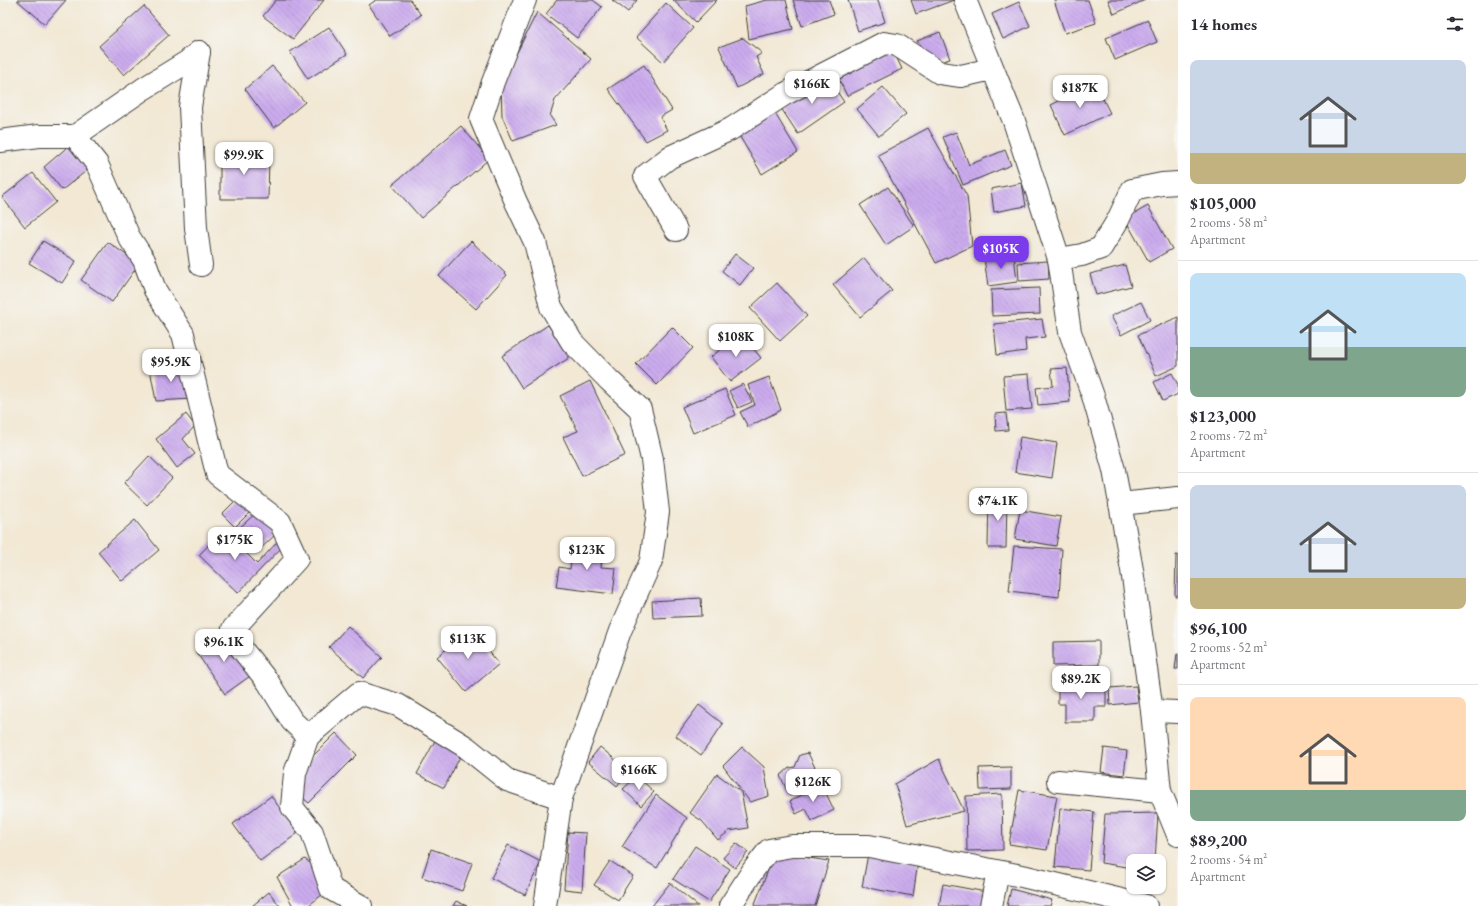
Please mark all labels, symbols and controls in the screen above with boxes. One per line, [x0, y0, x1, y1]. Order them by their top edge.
text: 14 homes [1190, 13, 1257, 35]
icon: filters [1444, 13, 1466, 35]
pin: $166K [784, 71, 840, 105]
text: $166K [794, 75, 830, 92]
pin: $187K [1052, 75, 1108, 109]
text: $187K [1062, 79, 1098, 96]
icon: home [1292, 86, 1364, 158]
pin: $99.9K [211, 142, 277, 176]
text: $99.9K [224, 146, 264, 163]
text: $105,000 [1190, 192, 1256, 214]
text: 2 rooms · 58 m² [1190, 214, 1267, 231]
text: Apartment [1190, 231, 1245, 248]
pin: $105K [973, 236, 1029, 270]
text: $105K [983, 240, 1019, 257]
icon: home [1292, 299, 1364, 371]
pin: $108K [708, 324, 764, 358]
text: $108K [718, 328, 754, 345]
pin: $95.9K [138, 349, 204, 383]
text: $95.9K [151, 353, 191, 370]
text: $123,000 [1190, 405, 1256, 427]
text: 2 rooms · 72 m² [1190, 427, 1267, 444]
text: Apartment [1190, 444, 1245, 461]
pin: $74.1K [965, 488, 1031, 522]
text: $74.1K [978, 492, 1018, 509]
icon: home [1292, 511, 1364, 583]
pin: $175K [207, 527, 263, 561]
text: $175K [217, 531, 253, 548]
pin: $123K [559, 537, 615, 571]
text: $123K [569, 541, 605, 558]
text: $96,100 [1190, 617, 1247, 639]
pin: $113K [440, 626, 496, 660]
pin: $96.1K [191, 629, 257, 663]
text: $113K [450, 630, 486, 647]
text: $96.1K [204, 633, 244, 650]
text: 2 rooms · 52 m² [1190, 639, 1267, 656]
text: Apartment [1190, 656, 1245, 673]
pin: $89.2K [1048, 666, 1114, 700]
text: $89.2K [1061, 670, 1101, 687]
icon: home [1292, 723, 1364, 795]
pin: $166K [611, 757, 667, 791]
text: $166K [621, 761, 657, 778]
pin: $126K [785, 769, 841, 803]
text: $126K [795, 773, 831, 790]
text: $89,200 [1190, 829, 1247, 851]
text: 2 rooms · 54 m² [1190, 851, 1267, 868]
map controls [1126, 854, 1166, 894]
button: layers [1126, 854, 1166, 894]
text: Apartment [1190, 868, 1245, 885]

